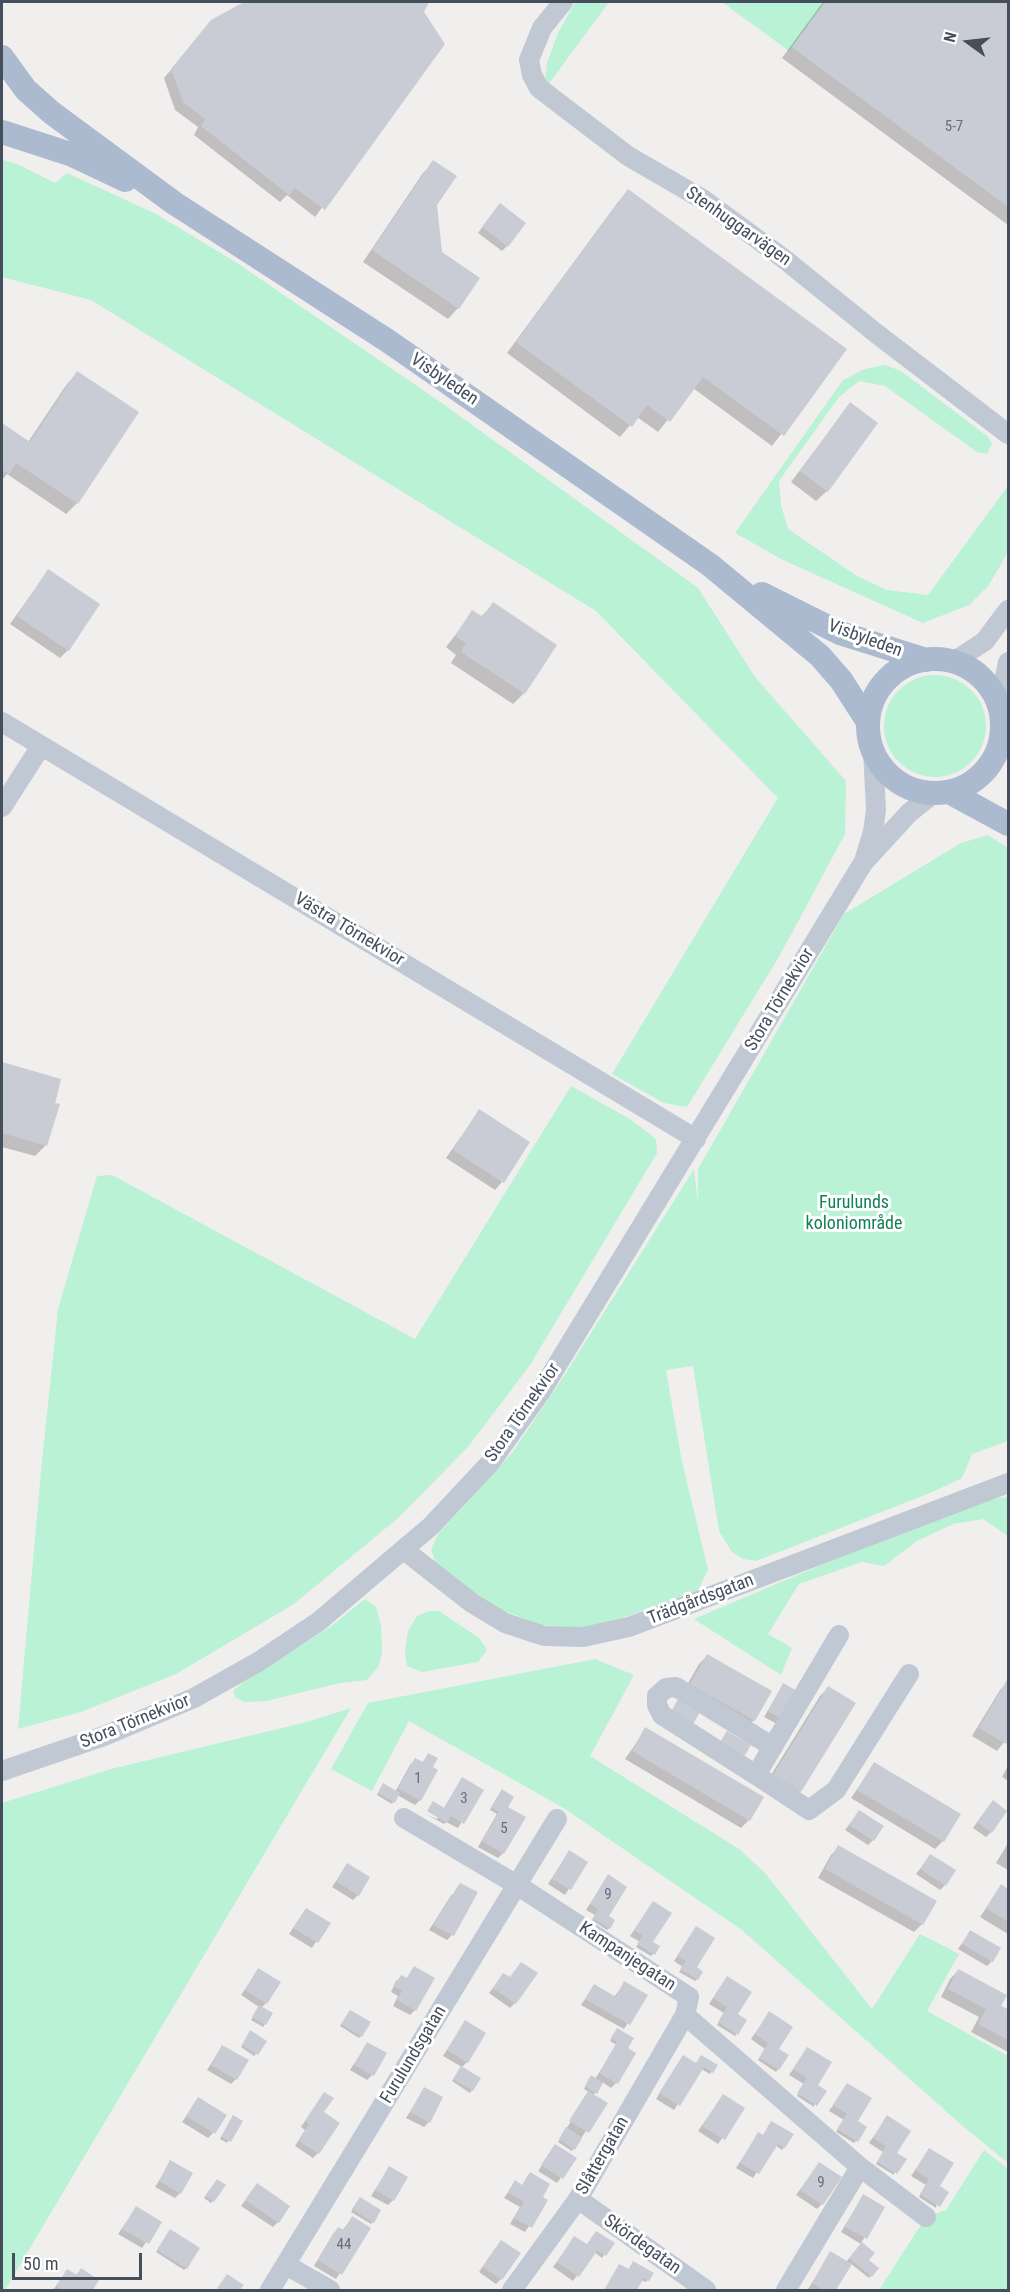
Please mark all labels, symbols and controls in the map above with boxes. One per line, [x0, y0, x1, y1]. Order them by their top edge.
north arrow [938, 12, 998, 72]
text: N [940, 30, 961, 44]
house number: 5-7 [945, 118, 963, 136]
street label: Stenhuggarvägen [681, 183, 795, 271]
street label: Visbyleden [406, 349, 482, 411]
street label: Visbyleden [825, 616, 905, 662]
street label: Västra Törnekvior [290, 889, 408, 971]
street label: Stora Törnekvior [741, 945, 819, 1055]
park label: Furulunds koloniområde [806, 1192, 902, 1234]
street label: Stora Törnekvior [481, 1359, 565, 1467]
street label: Trädgårdsgatan [645, 1570, 757, 1630]
street label: Stora Törnekvior [77, 1690, 193, 1754]
house number: 1 [414, 1770, 422, 1788]
house number: 3 [460, 1790, 468, 1808]
house number: 5 [500, 1820, 508, 1838]
house number: 9 [604, 1886, 612, 1904]
street label: Kampanjegatan [575, 1918, 679, 1996]
street label: Furulundsgatan [376, 2002, 452, 2108]
street label: Slåttergatan [572, 2113, 634, 2199]
house number: 9 [817, 2174, 825, 2192]
street label: Skördegatan [599, 2211, 685, 2279]
house number: 44 [337, 2236, 351, 2254]
scale bar [15, 2241, 146, 2279]
text: 50 m [23, 2253, 58, 2274]

